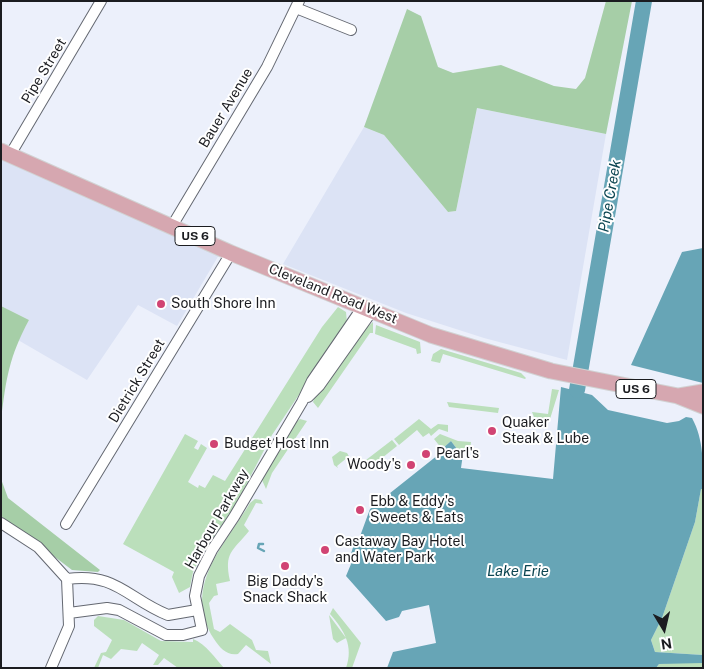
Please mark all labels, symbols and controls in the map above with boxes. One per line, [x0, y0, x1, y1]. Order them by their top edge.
street label: Pipe Street [18, 35, 70, 107]
street label: Bauer Avenue [196, 65, 256, 151]
water label: Pipe Creek [595, 158, 625, 234]
road number: US 6 [175, 227, 215, 246]
street label: Cleveland Road West [266, 260, 400, 328]
place label: South Shore Inn [171, 296, 275, 312]
marker: South Shore Inn [155, 298, 167, 310]
street label: Dietrick Street [105, 336, 169, 426]
road number: US 6 [616, 379, 656, 398]
place label: Quaker Steak & Lube [502, 415, 589, 448]
marker: Quaker Steak & Lube [486, 425, 498, 437]
place label: Budget Host Inn [224, 436, 329, 452]
marker: Budget Host Inn [208, 438, 220, 450]
place label: Pearl's [436, 446, 479, 462]
marker: Pearl's [420, 448, 432, 460]
place label: Woody's [347, 457, 401, 473]
marker: Woody's [405, 459, 417, 471]
street label: Harbour Parkway [181, 466, 253, 572]
place label: Ebb & Eddy's Sweets & Eats [370, 494, 464, 526]
marker: Ebb & Eddy's Sweets & Eats [354, 504, 366, 516]
place label: Castaway Bay Hotel and Water Park [335, 534, 465, 566]
marker: Castaway Bay Hotel and Water Park [319, 544, 331, 556]
marker: Big Daddy's Snack Shack [279, 560, 291, 572]
water label: Lake Erie [487, 562, 549, 580]
place label: Big Daddy's Snack Shack [243, 574, 327, 606]
north arrow [639, 604, 689, 654]
text: N [660, 635, 673, 653]

